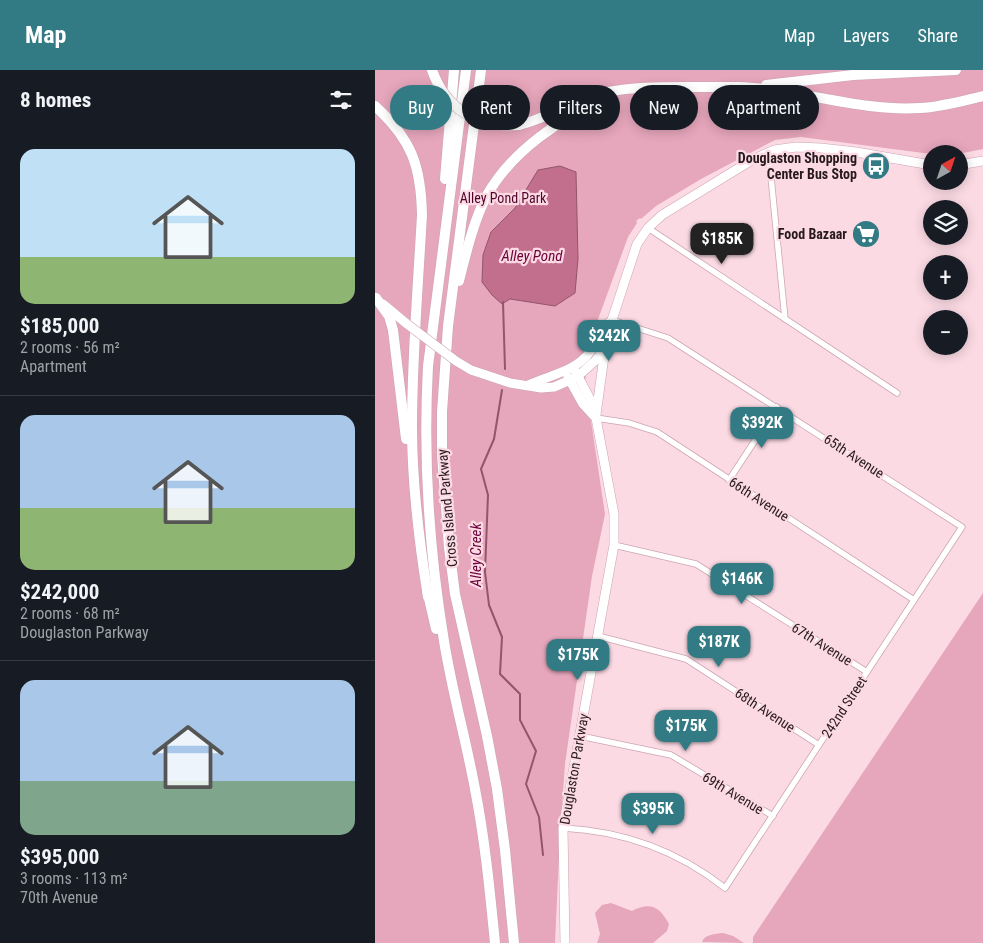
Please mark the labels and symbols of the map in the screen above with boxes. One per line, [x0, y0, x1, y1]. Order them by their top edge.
north arrow [923, 145, 967, 190]
place label: Douglaston Shopping Center Bus Stop [738, 150, 857, 182]
bus stop icon: Douglaston Shopping Center Bus Stop [861, 151, 891, 181]
park label: Alley Pond Park [460, 190, 547, 206]
supermarket icon: Food Bazaar [851, 219, 881, 249]
pin: $185K [687, 222, 757, 265]
place label: Food Bazaar [778, 226, 847, 242]
water label: Alley Pond [501, 247, 563, 265]
pin: $242K [574, 320, 644, 362]
pin: $392K [727, 406, 797, 449]
street label: 65th Avenue [821, 431, 887, 482]
street label: Cross Island Parkway [434, 448, 460, 568]
street label: 66th Avenue [726, 474, 792, 525]
water label: Alley Creek [467, 523, 485, 588]
pin: $146K [707, 562, 777, 605]
street label: 67th Avenue [789, 619, 856, 669]
pin: $187K [684, 626, 754, 668]
pin: $175K [543, 638, 613, 681]
street label: 242nd Street [818, 673, 870, 741]
street label: 68th Avenue [732, 685, 798, 736]
pin: $175K [651, 710, 721, 752]
street label: Douglaston Parkway [556, 712, 592, 826]
street label: 69th Avenue [700, 769, 767, 818]
pin: $395K [618, 792, 688, 835]

